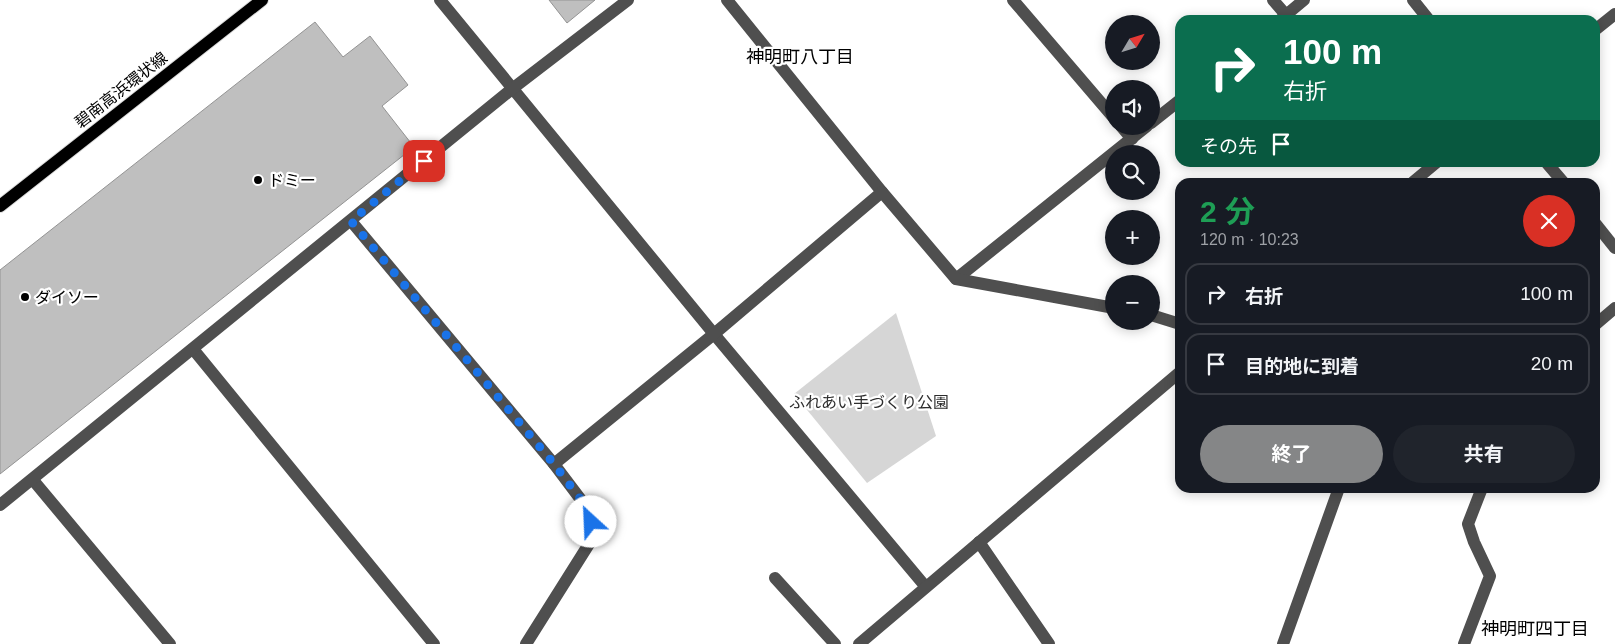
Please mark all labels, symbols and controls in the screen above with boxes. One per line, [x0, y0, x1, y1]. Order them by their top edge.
north arrow [1105, 15, 1160, 70]
map controls [1105, 15, 1160, 330]
text: 100 m [1283, 32, 1382, 71]
icon: right [1200, 35, 1265, 100]
district label: 神明町八丁目 [746, 47, 854, 67]
street label: 碧南高浜環状線 [72, 49, 170, 131]
text: 右折 [1283, 79, 1327, 104]
button: sound [1105, 80, 1160, 135]
icon: arrive [1267, 130, 1295, 158]
text: その先 [1200, 136, 1257, 157]
pin [403, 140, 445, 182]
button: search [1105, 145, 1160, 200]
icon: arrive [410, 147, 438, 175]
place label: ドミー [268, 172, 316, 189]
marker: ドミー [252, 174, 264, 186]
text: 2 分 [1200, 195, 1255, 228]
button: close [1523, 195, 1575, 247]
button: + [1105, 210, 1160, 265]
text: 120 m · 10:23 [1200, 231, 1299, 248]
button: − [1105, 275, 1160, 330]
icon: right [1202, 280, 1230, 308]
text: 100 m [1520, 283, 1573, 304]
text: 右折 [1245, 286, 1283, 307]
place label: ダイソー [35, 289, 99, 306]
marker: ダイソー [19, 291, 31, 303]
icon: arrive [1202, 350, 1230, 378]
text: 20 m [1531, 353, 1573, 374]
text: 目的地に到着 [1245, 356, 1359, 377]
park label: ふれあい手づくり公園 [789, 394, 949, 411]
button: 終了 [1200, 425, 1383, 483]
button: 共有 [1393, 425, 1575, 483]
position arrow [564, 495, 616, 547]
district label: 神明町四丁目 [1481, 619, 1589, 639]

